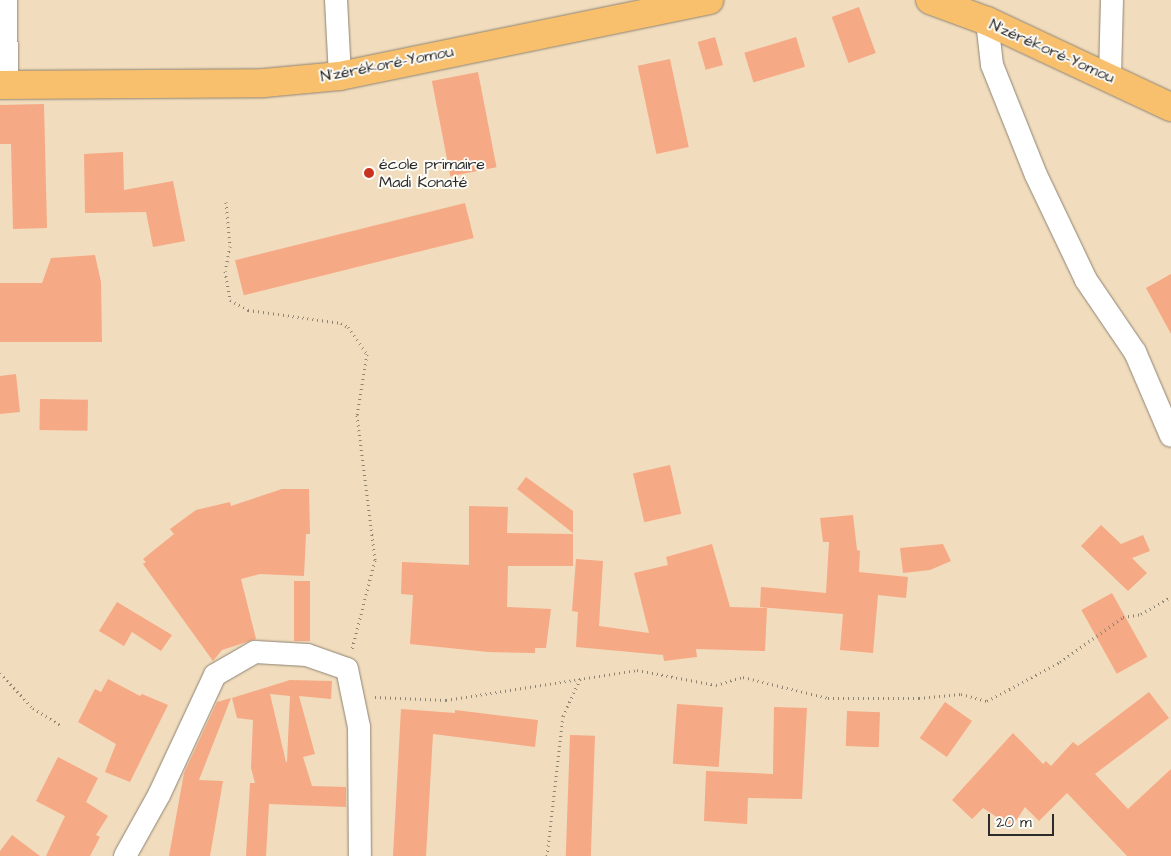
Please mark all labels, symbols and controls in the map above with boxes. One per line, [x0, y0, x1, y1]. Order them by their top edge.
street label: N'zérékoré-Yomou [986, 15, 1118, 87]
street label: N'zérékoré-Yomou [319, 42, 455, 86]
place label: école primaire Madi Konaté [379, 154, 485, 192]
marker: école primaire Madi Konaté [363, 167, 375, 179]
scale bar [991, 804, 1057, 836]
text: 20 m [996, 812, 1032, 833]

